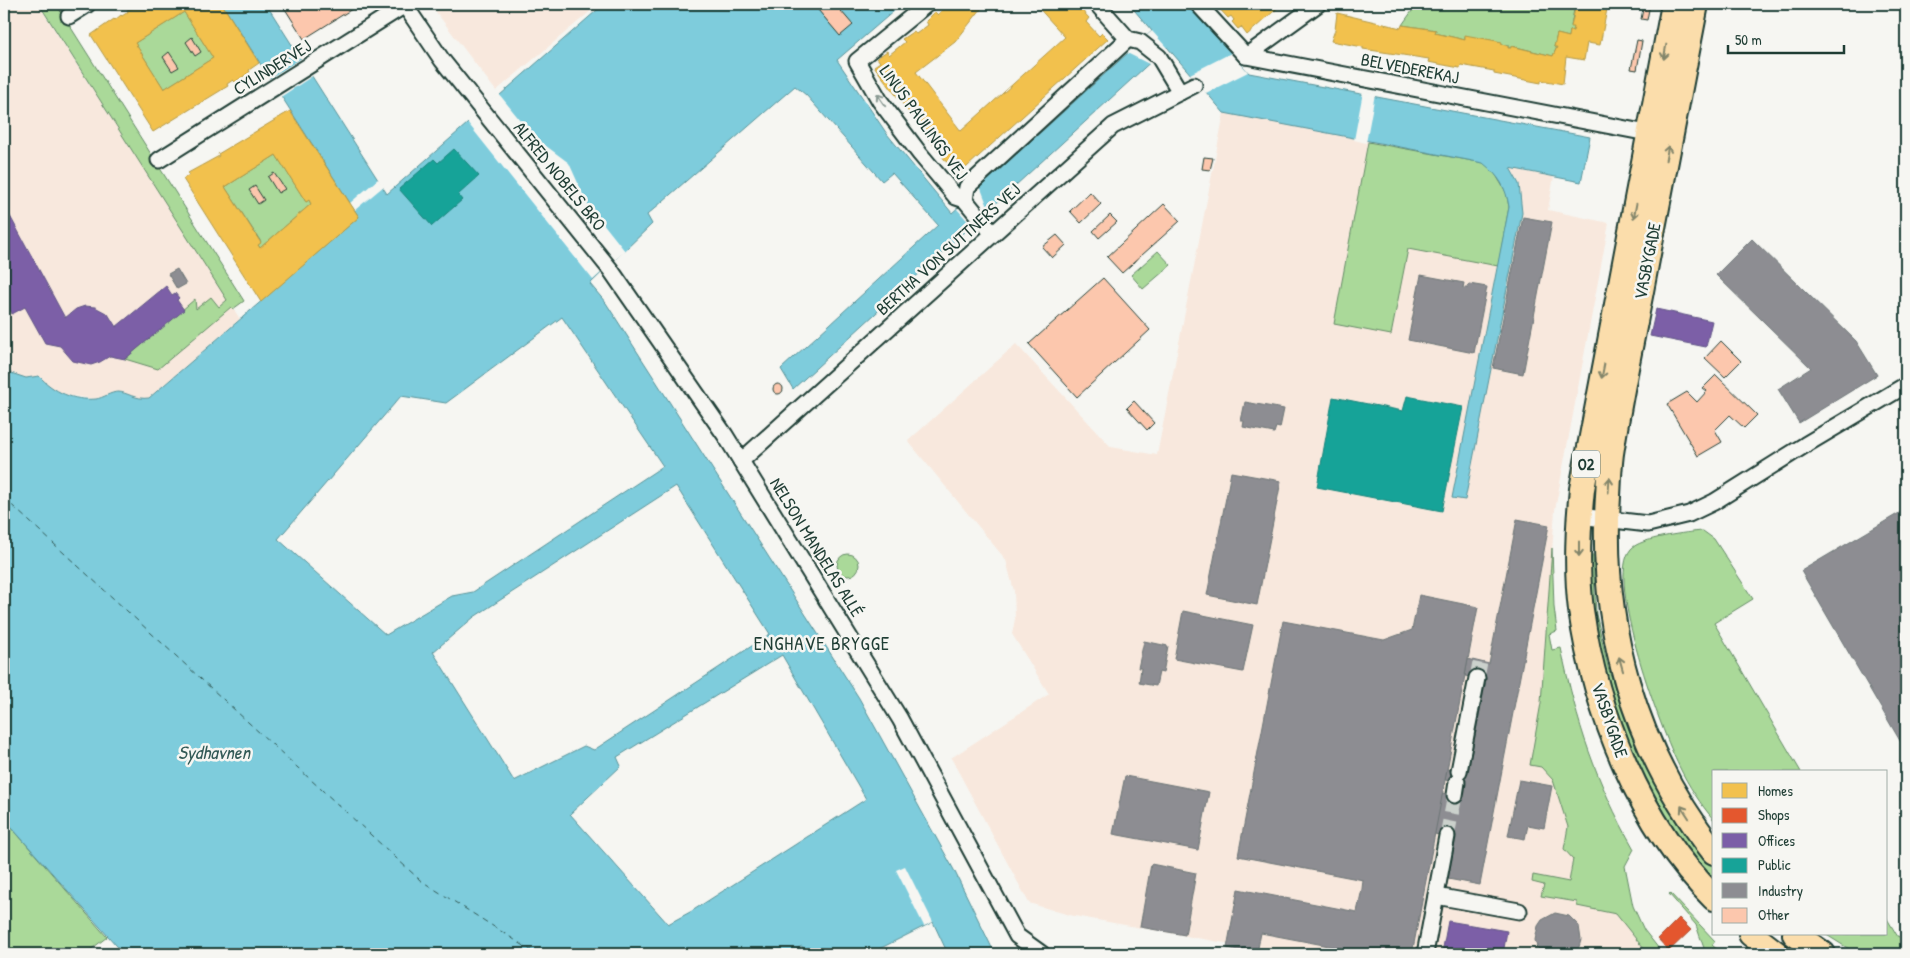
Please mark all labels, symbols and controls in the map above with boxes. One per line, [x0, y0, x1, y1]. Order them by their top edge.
scale bar [1728, 22, 1844, 54]
text: 50 m [1735, 29, 1762, 50]
street label: CYLINDERVEJ [228, 33, 316, 101]
one-way arrow [1659, 43, 1669, 59]
street label: BELVEDEREKAJ [1359, 46, 1461, 90]
street label: LINUS PAULINGS VEJ [874, 59, 974, 185]
one-way arrow [875, 93, 886, 107]
street label: ALFRED NOBELS BRO [508, 116, 612, 236]
one-way arrow [1663, 146, 1673, 162]
street label: BERTHA VON SUTTNERS VEJ [870, 177, 1026, 321]
one-way arrow [1629, 203, 1639, 219]
street label: VASBYGADE [1627, 220, 1667, 302]
one-way arrow [1598, 362, 1608, 378]
road number: O2 [1572, 450, 1600, 478]
street label: NELSON MANDELAS ALLÉ [764, 473, 870, 621]
one-way arrow [1604, 478, 1613, 494]
one-way arrow [1574, 540, 1584, 556]
district label: ENGHAVE BRYGGE [754, 630, 890, 656]
one-way arrow [1616, 656, 1626, 672]
street label: VASBYGADE [1585, 679, 1635, 761]
water label: Sydhavnen [178, 739, 251, 765]
legend [1712, 770, 1888, 936]
text: Homes [1758, 780, 1793, 801]
text: Shops [1758, 804, 1790, 825]
one-way arrow [1680, 806, 1690, 820]
text: Offices [1758, 830, 1795, 851]
text: Public [1758, 854, 1791, 875]
text: Industry [1758, 880, 1803, 901]
text: Other [1758, 904, 1790, 925]

